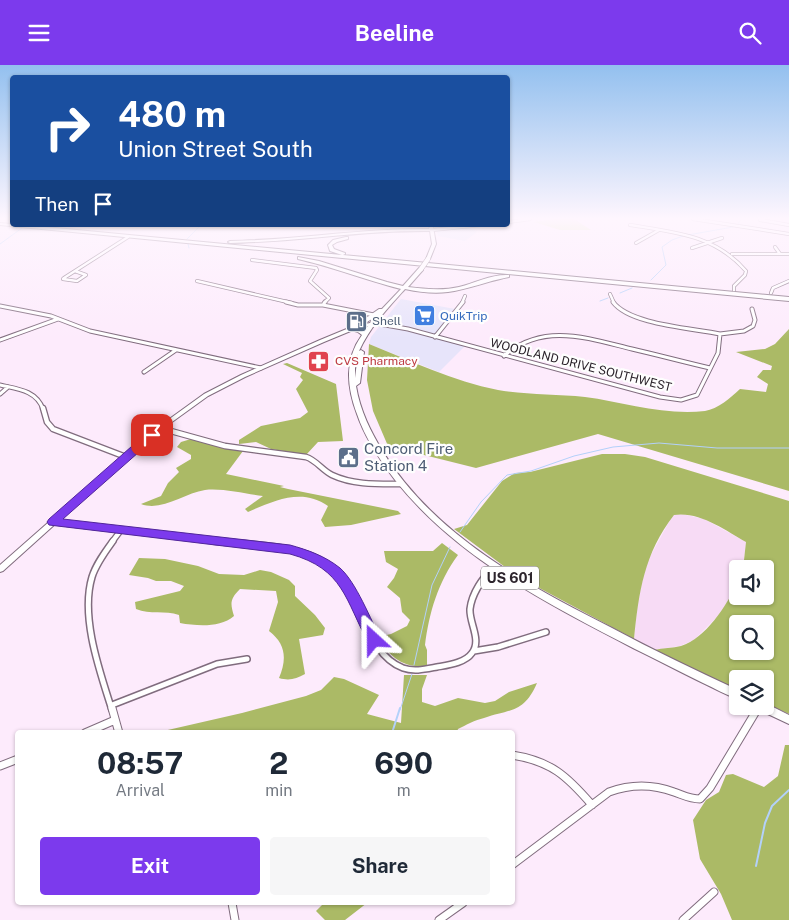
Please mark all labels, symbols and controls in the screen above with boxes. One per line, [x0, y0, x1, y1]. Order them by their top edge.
icon: menu [25, 19, 53, 47]
icon: search [736, 19, 764, 47]
text: Beeline [355, 20, 434, 46]
text: 480 m [118, 94, 226, 135]
icon: right [35, 95, 100, 160]
text: Union Street South [118, 136, 313, 162]
icon: arrive [89, 190, 117, 218]
text: Then [35, 193, 79, 215]
supermarket icon: QuikTrip [412, 304, 436, 328]
fuel station icon: Shell [344, 309, 368, 333]
place label: QuikTrip [440, 309, 487, 323]
place label: Shell [372, 314, 401, 328]
street label: WOODLAND DRIVE SOUTHWEST [489, 336, 673, 394]
pharmacy icon: CVS Pharmacy [307, 349, 331, 373]
place label: CVS Pharmacy [335, 354, 418, 368]
pin [131, 414, 173, 456]
icon: arrive [138, 421, 166, 449]
place label: Concord Fire Station 4 [364, 440, 453, 474]
public building icon: Concord Fire Station 4 [336, 446, 360, 470]
map controls [729, 560, 774, 715]
button: sound [729, 560, 774, 605]
road number: US 601 [481, 567, 539, 589]
position arrow [347, 613, 399, 665]
button: search [729, 615, 774, 660]
button: layers [729, 670, 774, 715]
text: 08:57 [97, 745, 183, 781]
text: 2 [269, 745, 288, 781]
text: 690 [374, 745, 433, 781]
text: Arrival [115, 781, 165, 800]
text: min [265, 781, 292, 800]
text: m [397, 781, 411, 800]
button: Exit [40, 837, 260, 895]
button: Share [270, 837, 490, 895]

